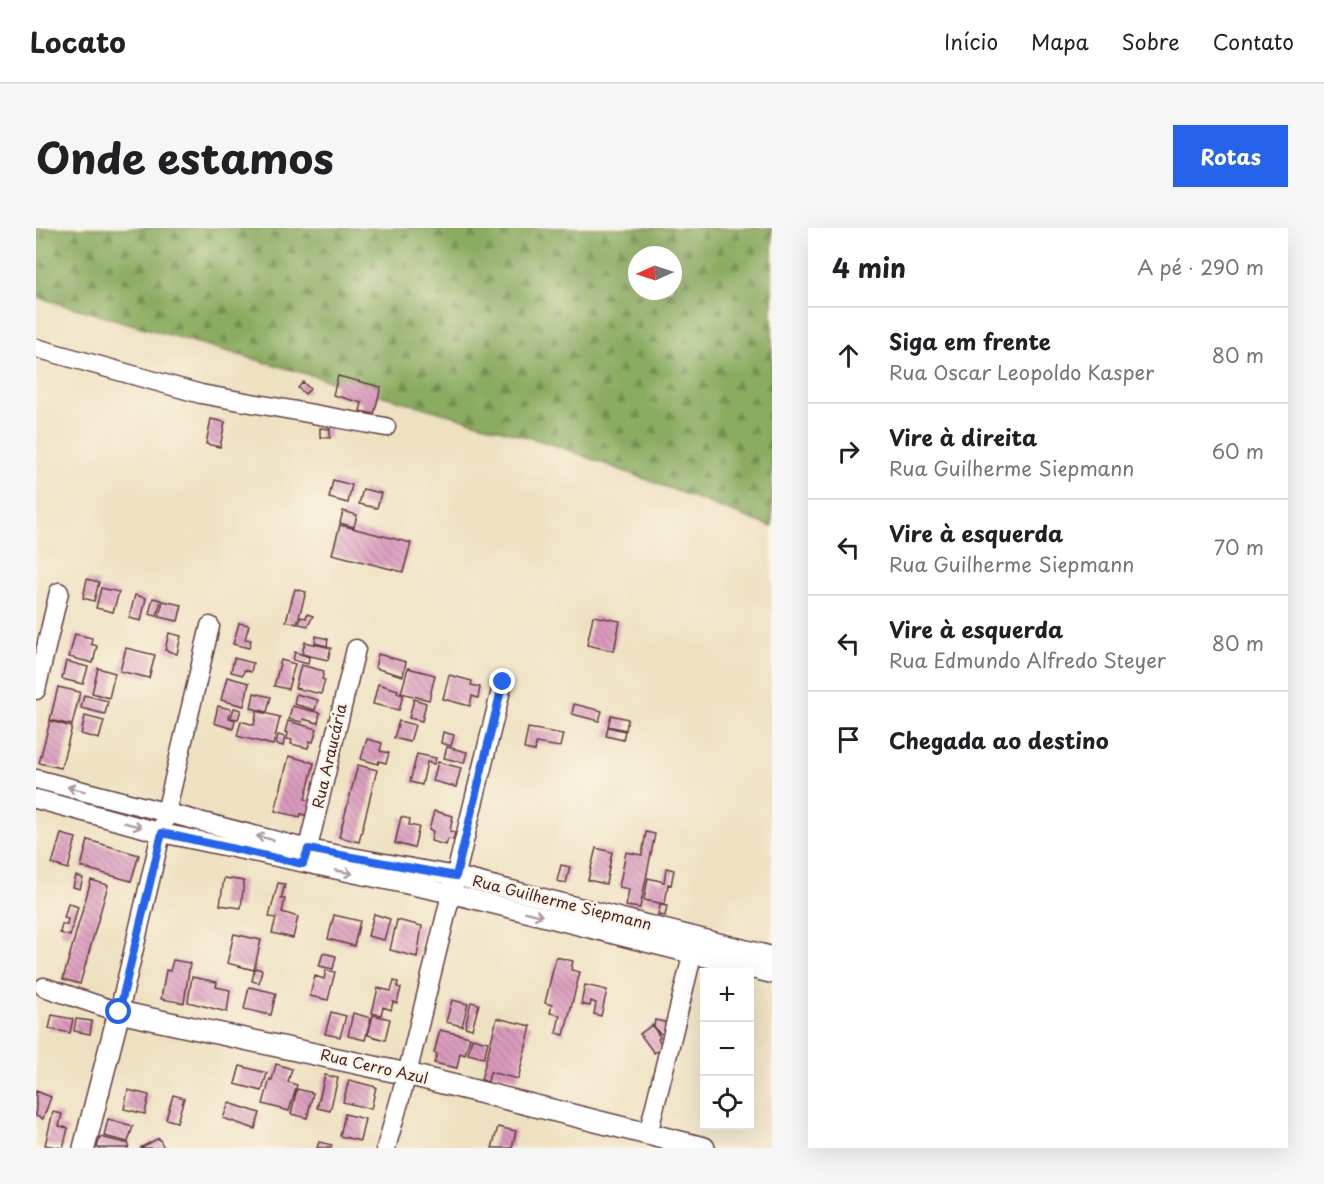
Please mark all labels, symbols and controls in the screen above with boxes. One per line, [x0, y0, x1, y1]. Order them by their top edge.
text: Locato [30, 20, 126, 63]
text: Início [944, 25, 998, 57]
text: Mapa [1031, 25, 1089, 57]
text: Sobre [1122, 25, 1180, 57]
text: Contato [1213, 25, 1294, 57]
text: Onde estamos [36, 125, 334, 188]
button: Rotas [1173, 125, 1288, 187]
north arrow [628, 246, 682, 300]
text: 4 min [832, 248, 906, 287]
text: A pé · 290 m [1137, 252, 1264, 282]
text: Siga em frente [889, 324, 1051, 357]
icon: ahead [832, 339, 865, 372]
text: 80 m [1212, 340, 1264, 370]
text: Rua Oscar Leopoldo Kasper [889, 357, 1154, 387]
text: Vire à direita [889, 420, 1037, 453]
icon: right [832, 435, 865, 468]
text: 60 m [1212, 436, 1264, 466]
text: Rua Guilherme Siepmann [889, 453, 1134, 483]
text: Vire à esquerda [889, 516, 1063, 549]
icon: left [832, 531, 865, 564]
text: 70 m [1214, 532, 1264, 562]
text: Rua Guilherme Siepmann [889, 549, 1134, 579]
text: Vire à esquerda [889, 612, 1063, 645]
icon: left [832, 627, 865, 660]
text: 80 m [1212, 628, 1264, 658]
text: Rua Edmundo Alfredo Steyer [889, 645, 1166, 675]
route end [489, 668, 515, 694]
street label: Rua Araucária [305, 701, 352, 810]
icon: arrive [832, 723, 865, 756]
text: Chegada ao destino [889, 723, 1109, 756]
one-way arrow [67, 783, 86, 795]
one-way arrow [123, 820, 142, 832]
one-way arrow [256, 831, 275, 843]
one-way arrow [334, 867, 353, 878]
street label: Rua Guilherme Siepmann [470, 868, 654, 935]
one-way arrow [524, 909, 543, 921]
map controls [700, 968, 754, 1130]
button: + [700, 968, 754, 1022]
route start [105, 998, 131, 1024]
button: − [700, 1022, 754, 1076]
street label: Rua Cerro Azul [318, 1042, 430, 1089]
button: locate [700, 1076, 754, 1130]

